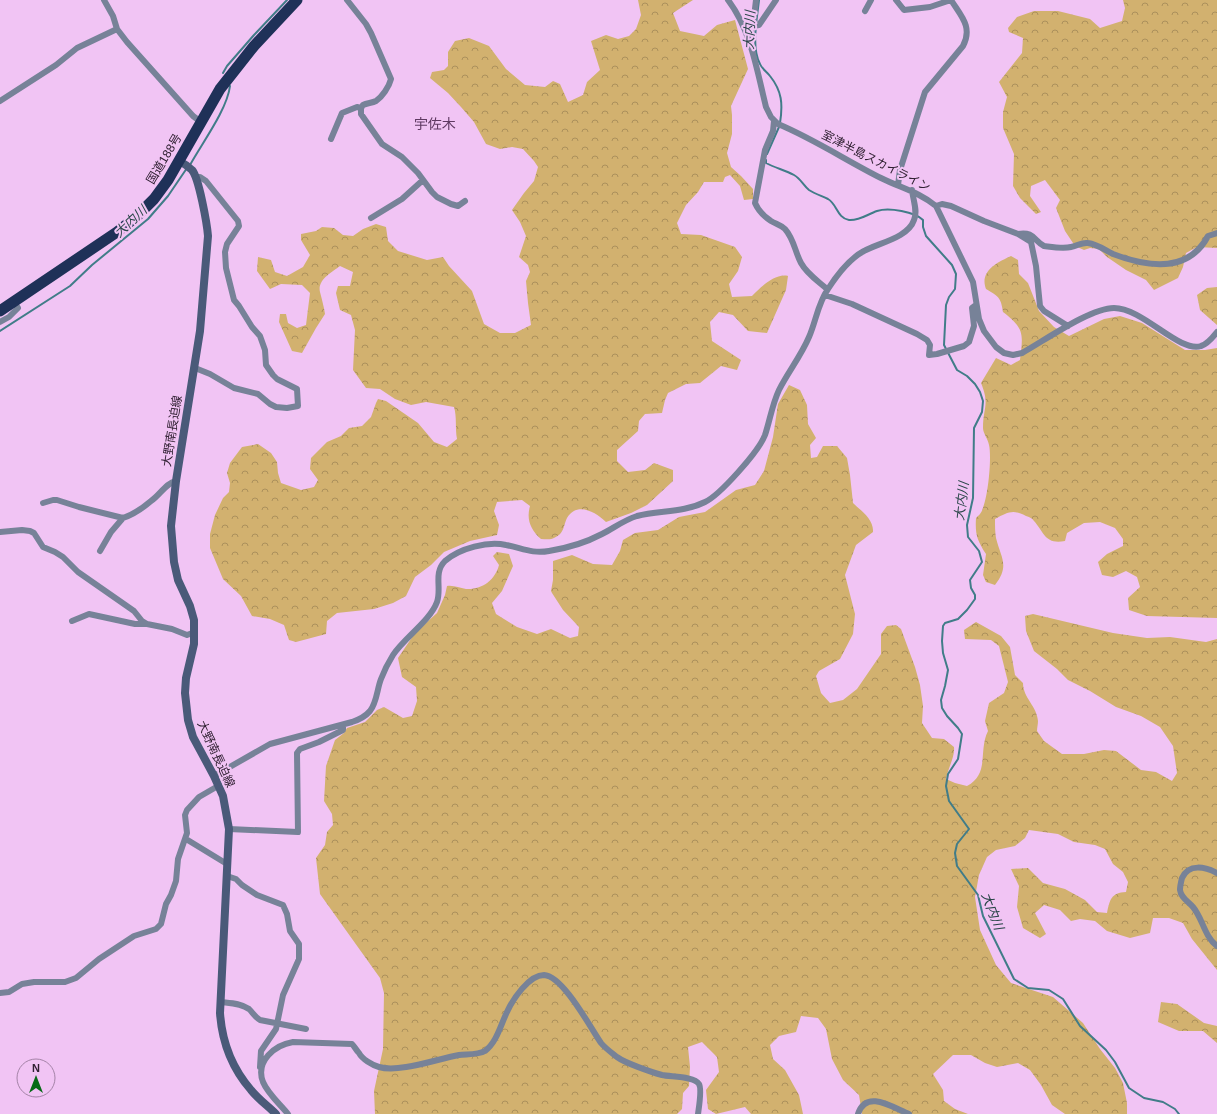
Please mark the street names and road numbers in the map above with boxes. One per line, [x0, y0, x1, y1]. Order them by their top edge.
street label: 室津半島スカイライン [819, 128, 933, 194]
street label: 国道188号 [144, 131, 184, 187]
street label: 大野南長迫線 [159, 394, 185, 468]
street label: 大野南長迫線 [194, 718, 238, 790]

